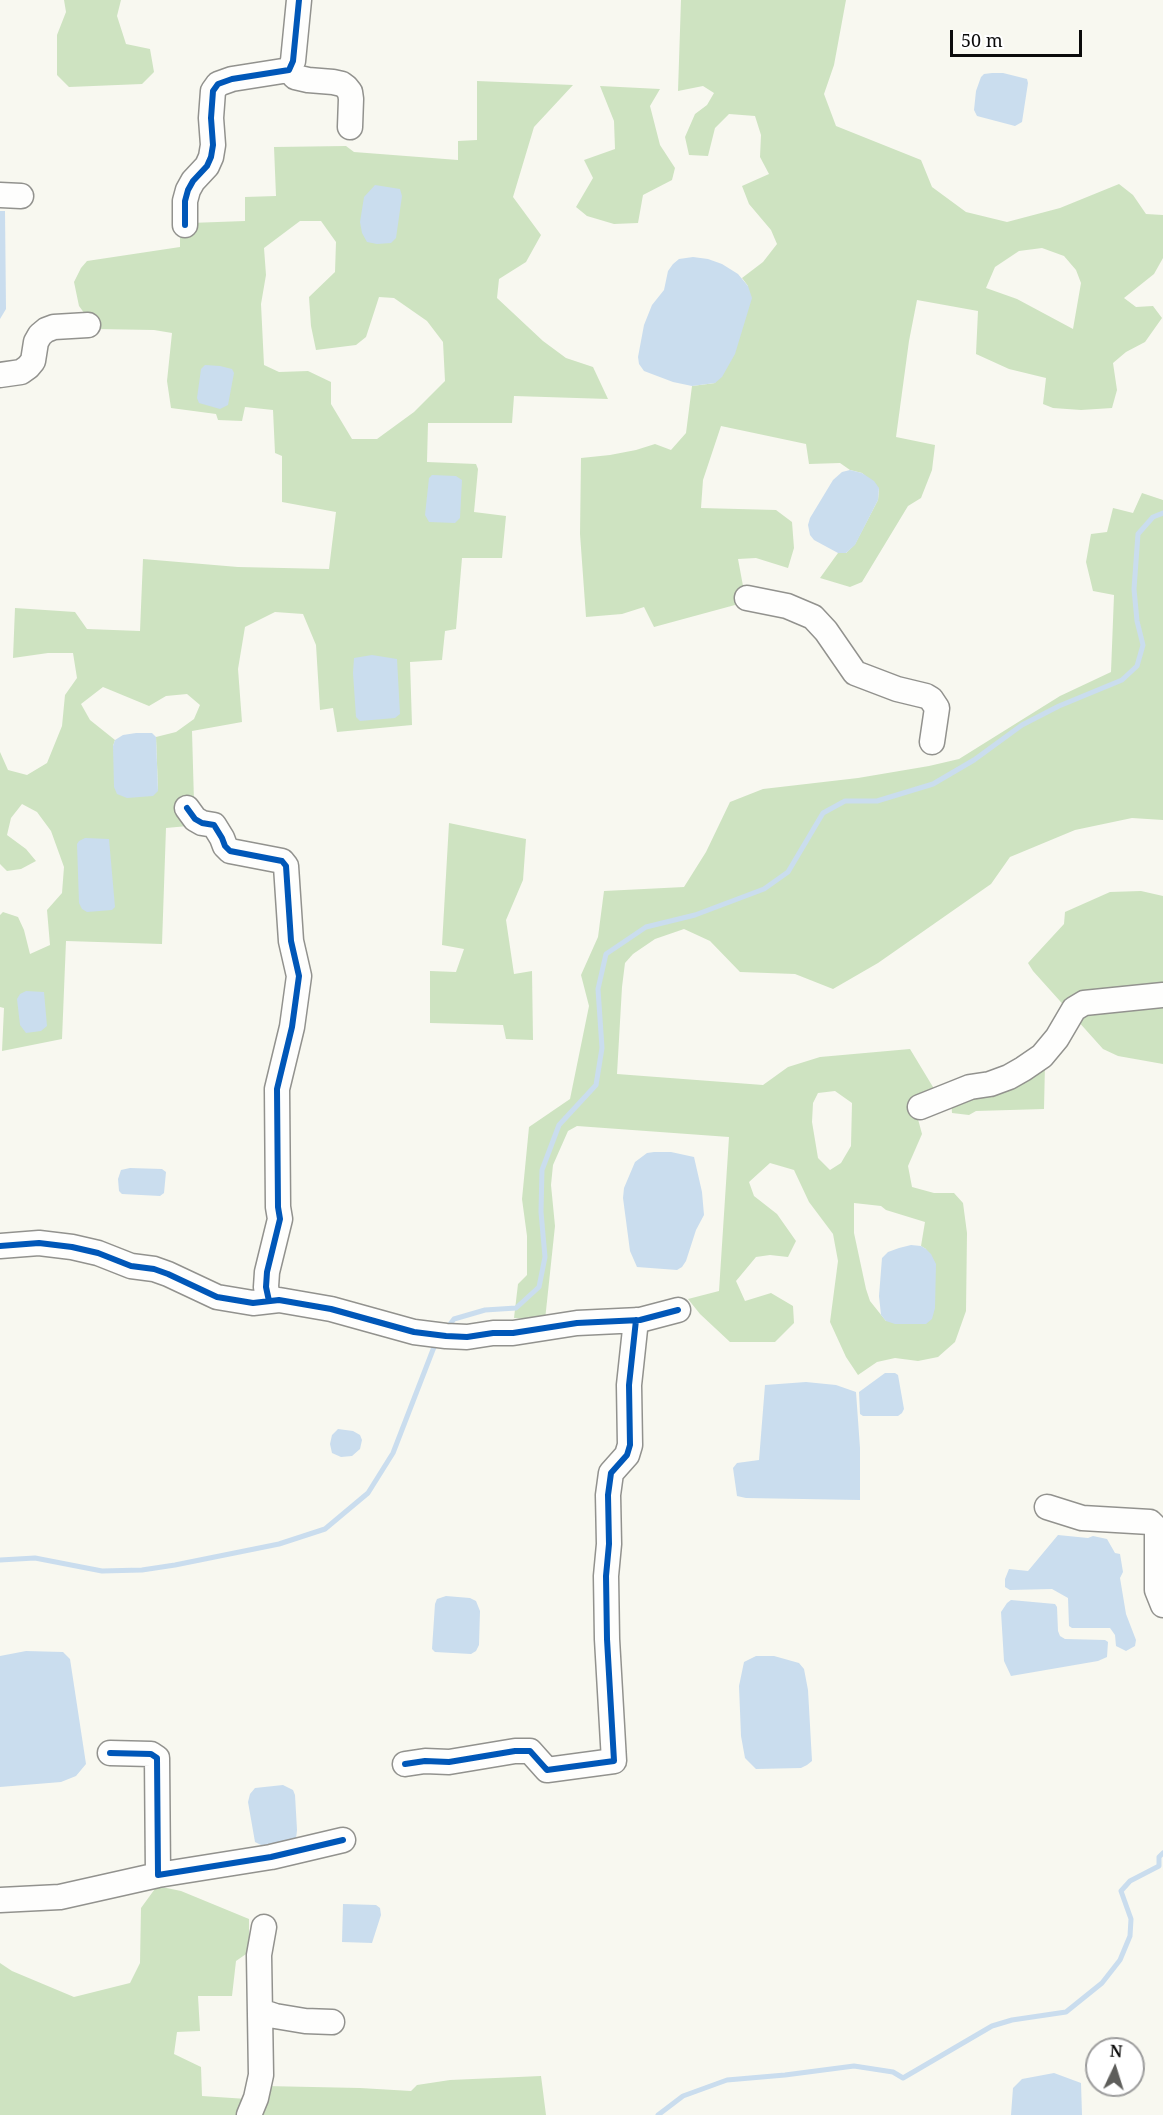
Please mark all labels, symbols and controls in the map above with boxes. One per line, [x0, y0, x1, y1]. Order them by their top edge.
scale bar [953, 18, 1085, 56]
text: 50 m [961, 28, 1003, 52]
north arrow [1085, 2037, 1145, 2097]
text: N [1109, 2040, 1123, 2062]

